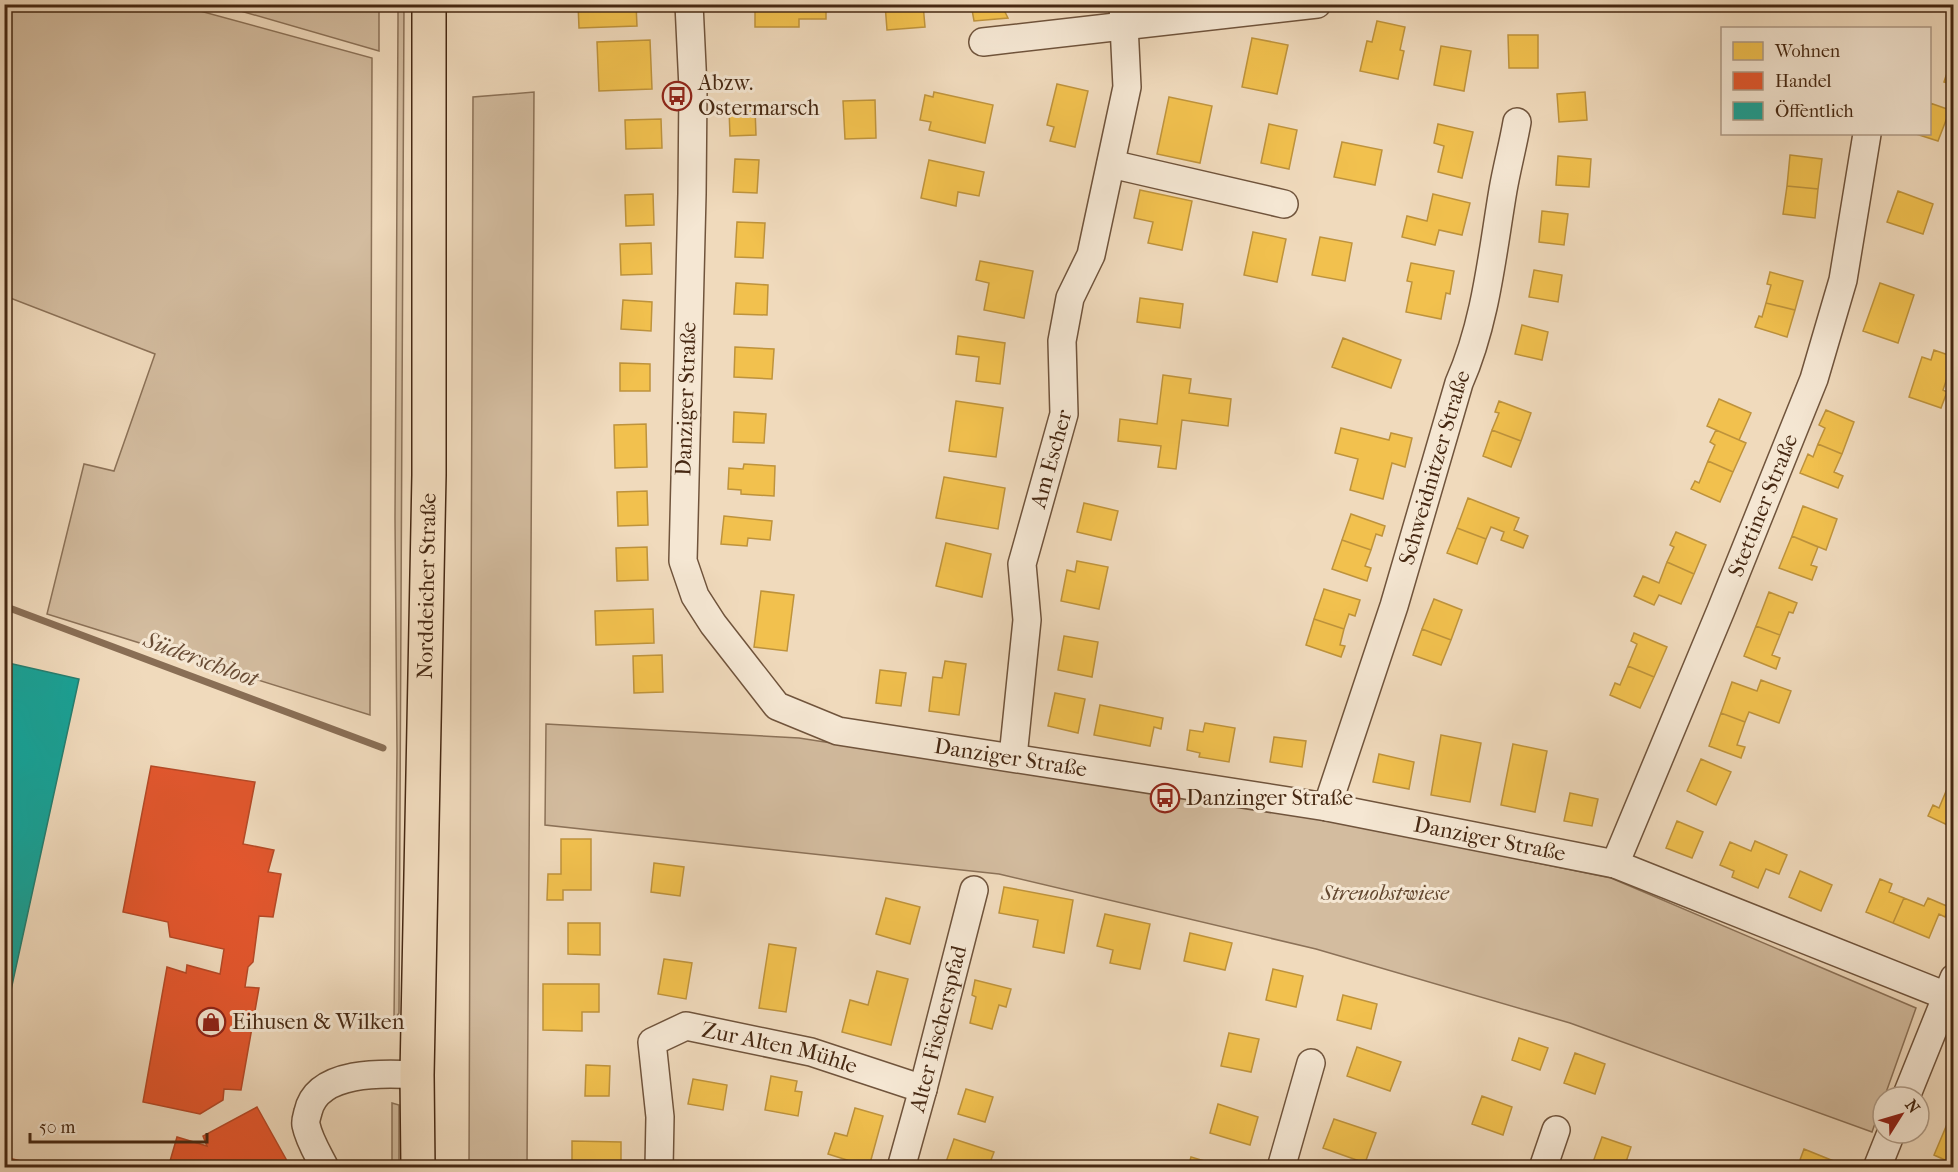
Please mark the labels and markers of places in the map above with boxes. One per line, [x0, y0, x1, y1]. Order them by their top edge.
place label: Abzw. Ostermarsch [697, 70, 820, 121]
bus stop icon: Abzw. Ostermarsch [661, 80, 693, 112]
bus stop icon: Danzinger Straße [1149, 782, 1181, 814]
place label: Danzinger Straße [1186, 785, 1353, 811]
shop icon: Eihusen & Wilken [195, 1006, 227, 1038]
place label: Eihusen & Wilken [232, 1009, 405, 1035]

